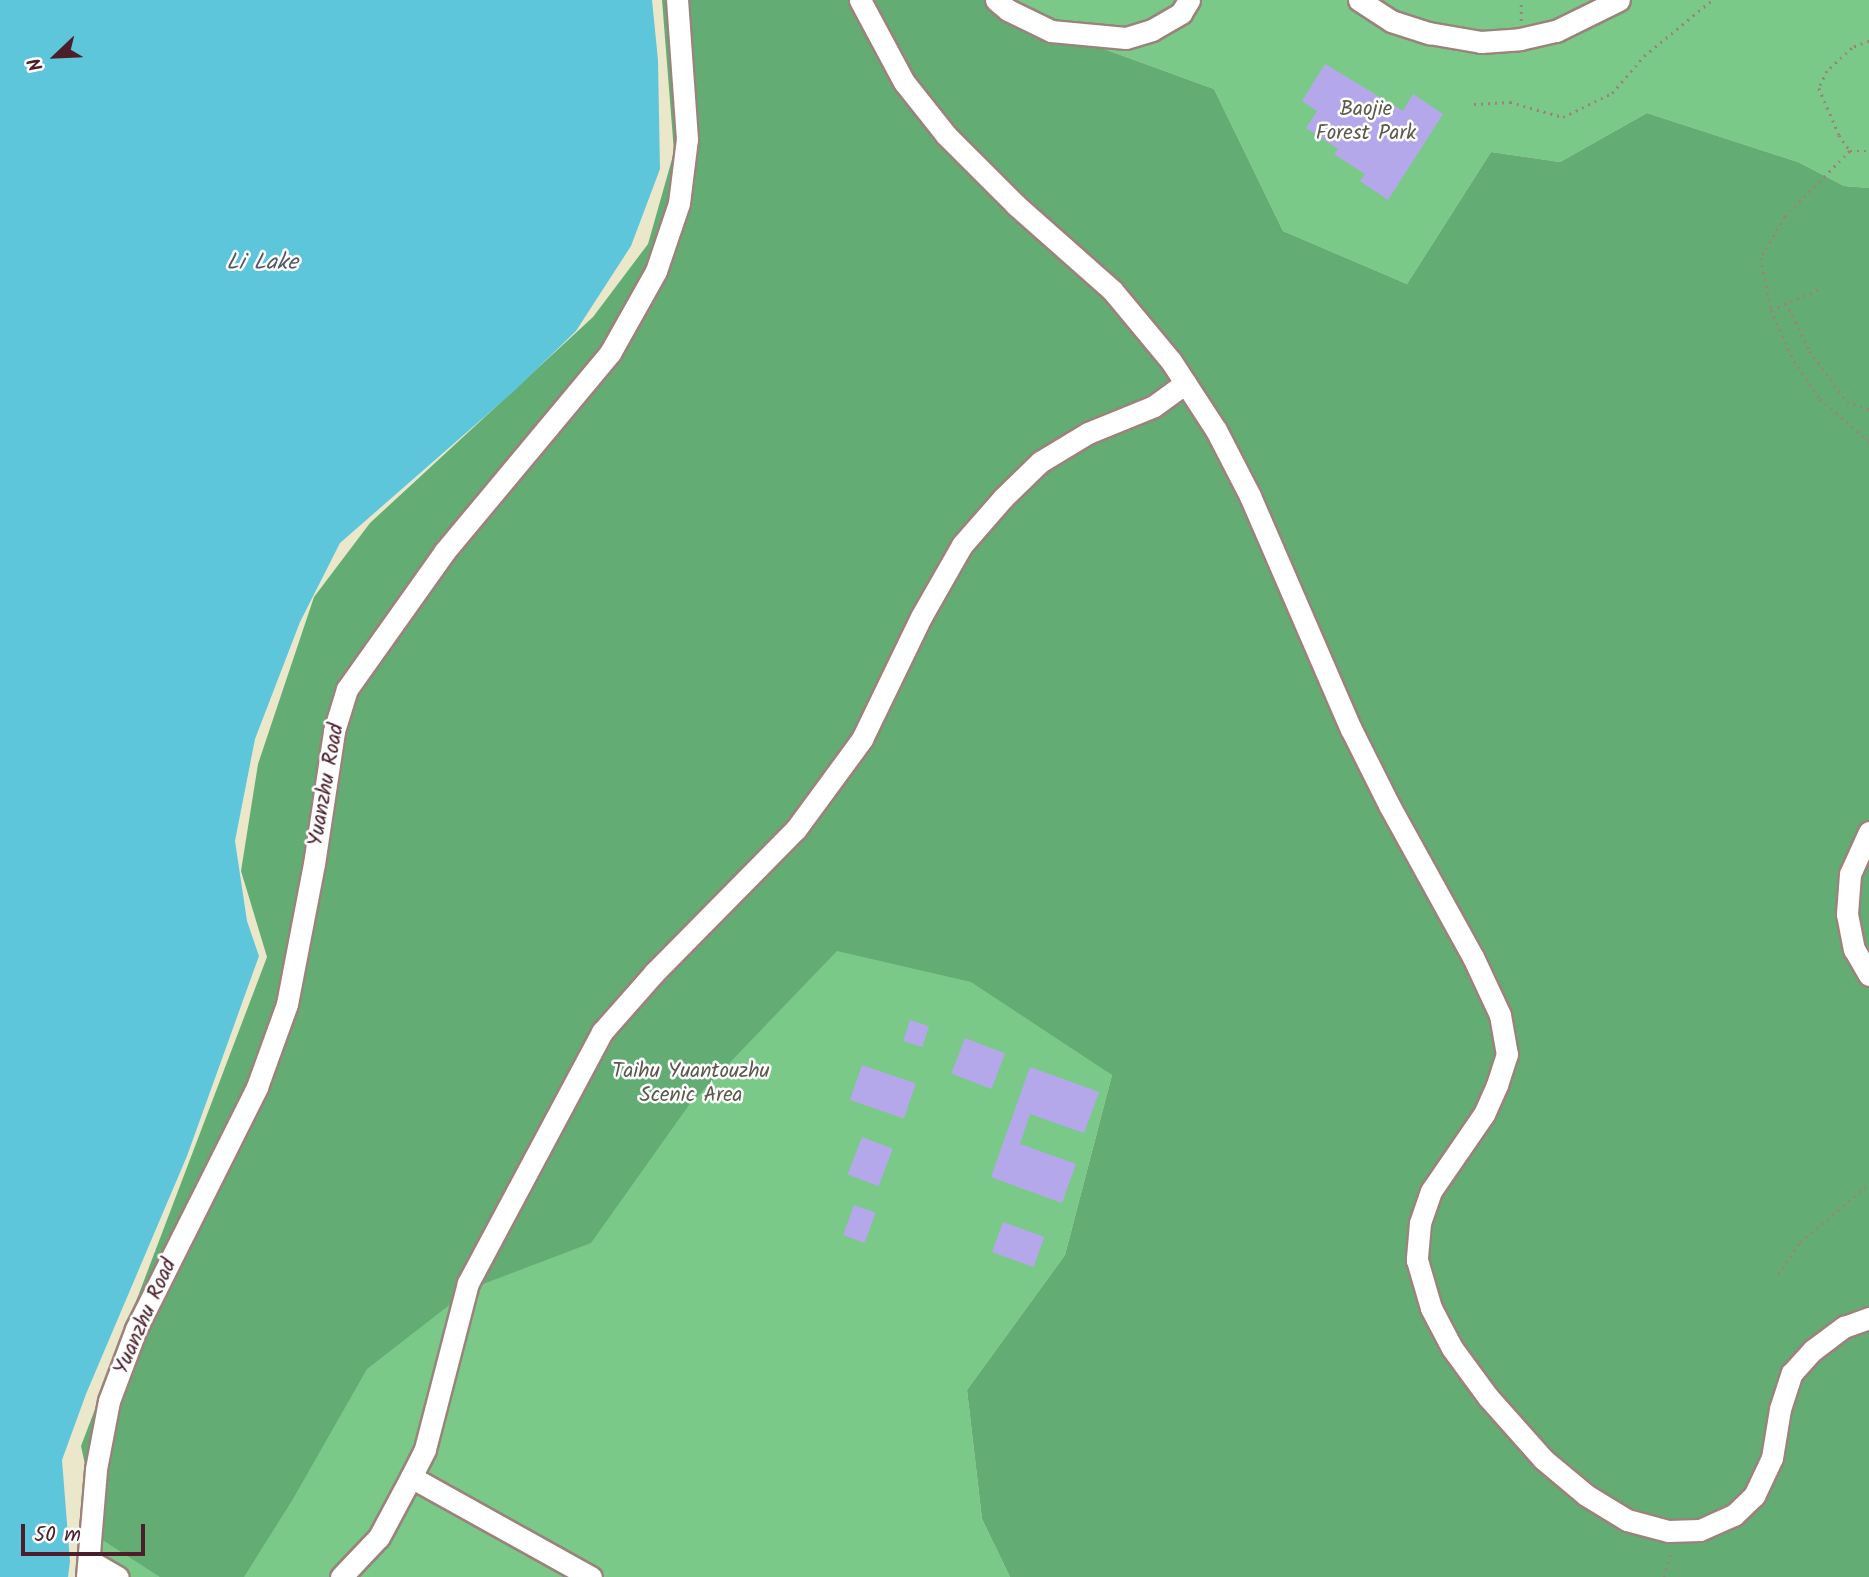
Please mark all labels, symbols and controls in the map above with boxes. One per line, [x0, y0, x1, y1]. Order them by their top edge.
north arrow [21, 21, 91, 91]
text: N [21, 53, 53, 76]
park label: Baojie Forest Park [1316, 97, 1416, 147]
water label: Li Lake [226, 249, 298, 277]
street label: Yuanzhu Road [304, 722, 350, 848]
park label: Taihu Yuantouzhu Scenic Area [612, 1059, 770, 1109]
street label: Yuanzhu Road [109, 1255, 183, 1379]
scale bar [24, 1510, 149, 1554]
text: 50 m [34, 1519, 81, 1552]

